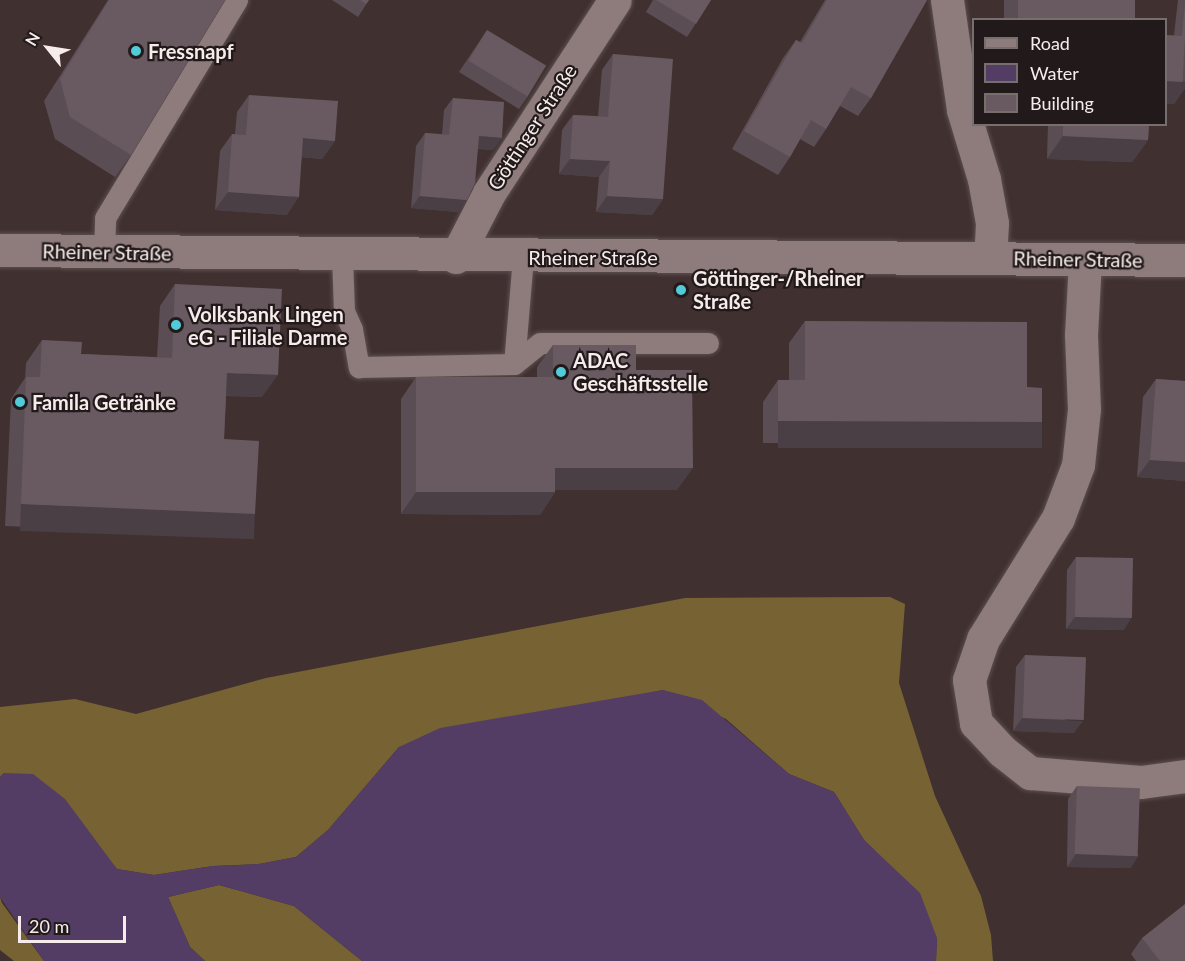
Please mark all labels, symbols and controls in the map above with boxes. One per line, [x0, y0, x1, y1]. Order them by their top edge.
north arrow [18, 18, 78, 78]
legend [972, 18, 1167, 126]
text: N [21, 29, 43, 49]
text: Road [1030, 32, 1070, 54]
place label: Fressnapf [148, 39, 234, 63]
marker: Fressnapf [129, 44, 143, 58]
street label: Göttinger Straße [482, 59, 582, 195]
text: Water [1030, 62, 1079, 84]
text: Building [1030, 92, 1094, 114]
street label: Rheiner Straße [42, 239, 172, 265]
street label: Rheiner Straße [528, 245, 658, 269]
street label: Rheiner Straße [1013, 246, 1143, 272]
place label: Göttinger-/Rheiner Straße [693, 266, 864, 313]
marker: Göttinger-/Rheiner Straße [674, 283, 688, 297]
place label: Volksbank Lingen eG - Filiale Darme [188, 302, 347, 349]
marker: Volksbank Lingen eG - Filiale Darme [169, 318, 183, 332]
place label: ADAC Geschäftsstelle [573, 348, 708, 395]
marker: ADAC Geschäftsstelle [554, 365, 568, 379]
place label: Famila Getränke [32, 390, 176, 414]
marker: Famila Getränke [13, 395, 27, 409]
scale bar [21, 904, 129, 942]
text: 20 m [29, 915, 69, 937]

